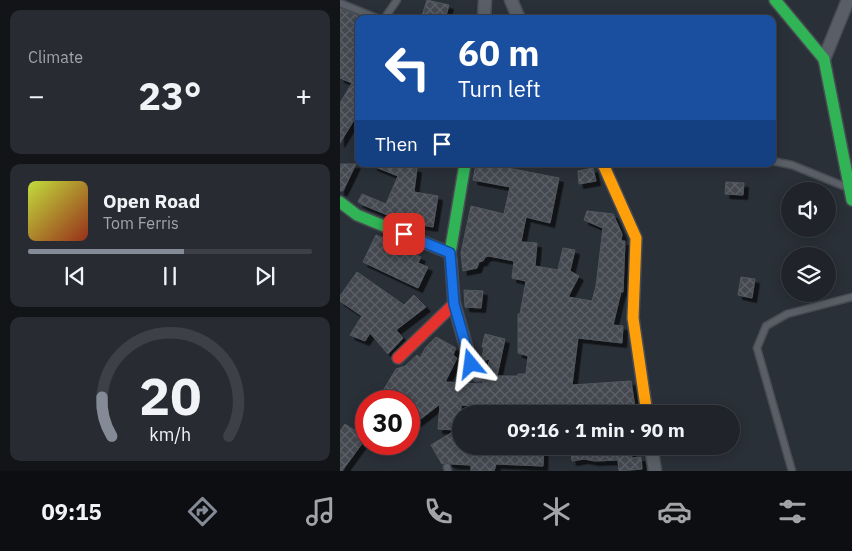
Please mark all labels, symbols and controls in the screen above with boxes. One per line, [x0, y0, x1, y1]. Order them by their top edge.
text: 60 m [458, 30, 540, 76]
icon: left [375, 35, 440, 100]
text: Climate [28, 47, 83, 67]
text: 23° [138, 71, 202, 120]
text: Turn left [458, 74, 541, 103]
text: − [28, 77, 45, 114]
text: + [295, 77, 312, 114]
icon: arrive [428, 130, 456, 158]
text: Then [375, 132, 418, 156]
map controls [781, 182, 836, 302]
button: sound [781, 182, 836, 237]
text: Open Road [103, 189, 200, 213]
text: Tom Ferris [103, 213, 179, 233]
pin [383, 213, 425, 255]
icon: arrive [390, 220, 418, 248]
button: layers [781, 247, 836, 302]
icon: previous [61, 262, 89, 290]
icon: pause [156, 262, 184, 290]
icon: next [251, 262, 279, 290]
position arrow [444, 337, 496, 389]
text: 20 [139, 362, 201, 429]
speed limit sign: 30 [355, 390, 420, 455]
text: 09:16 · 1 min · 90 m [507, 418, 685, 442]
text: km/h [149, 423, 191, 446]
icon: directions [185, 494, 220, 529]
icon: music [303, 494, 338, 529]
icon: phone [421, 494, 456, 529]
icon: climate [539, 494, 574, 529]
icon: car [657, 494, 692, 529]
icon: filters [775, 494, 810, 529]
text: 09:15 [42, 497, 102, 526]

